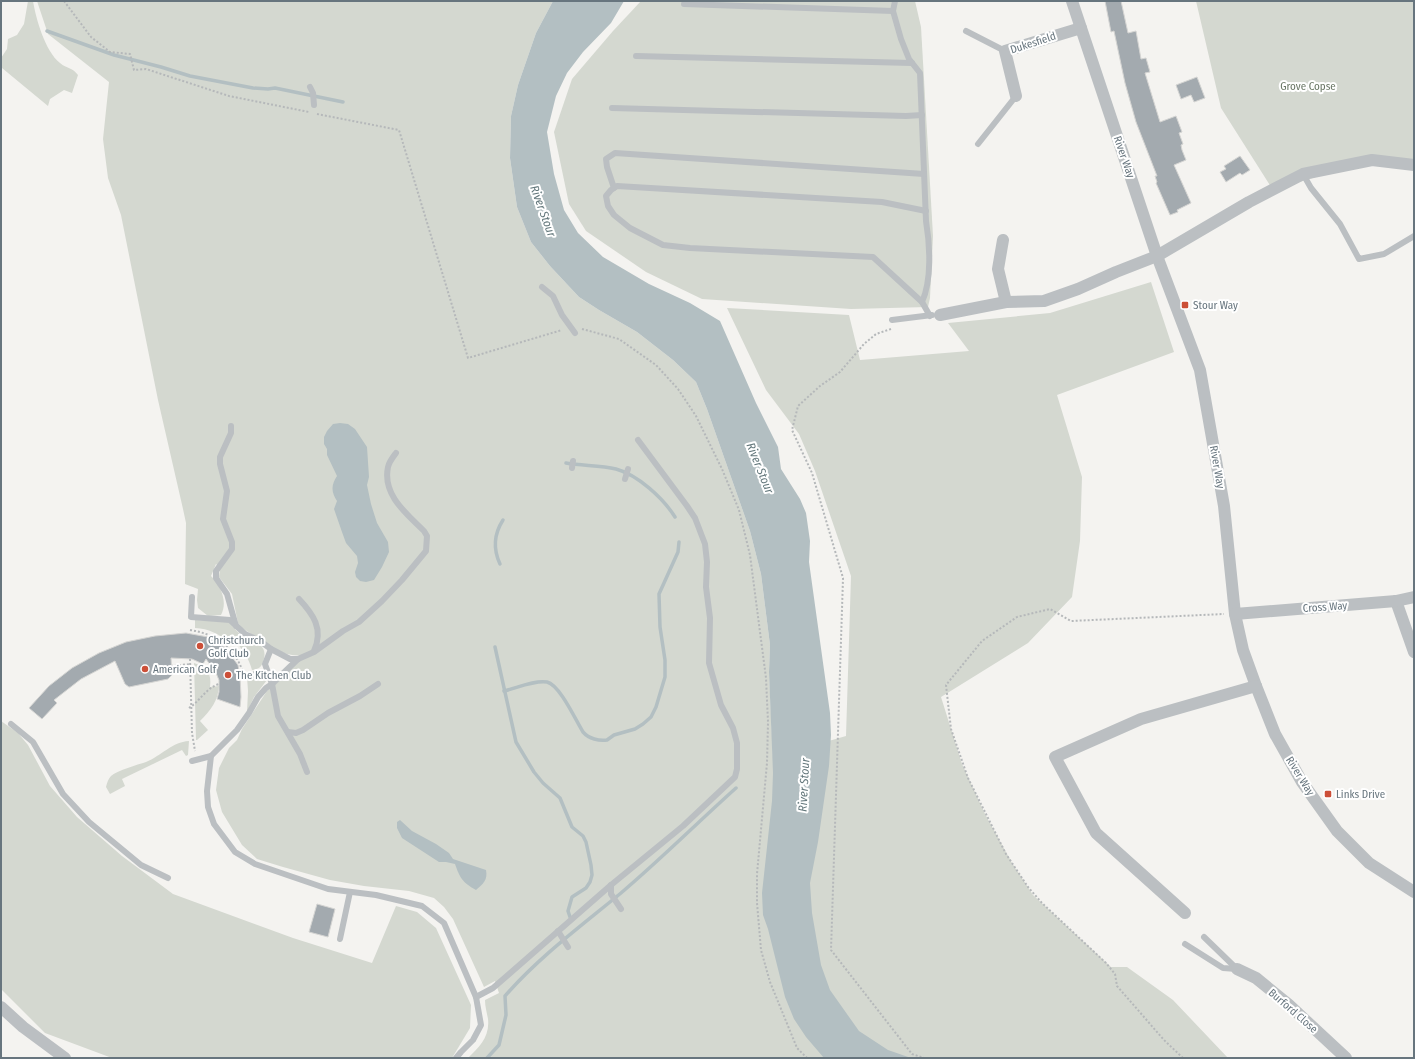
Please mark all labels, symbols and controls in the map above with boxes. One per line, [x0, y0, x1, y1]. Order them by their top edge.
street label: Dukesfield [1009, 30, 1057, 56]
park label: Grove Copse [1280, 80, 1336, 93]
street label: River Way [1111, 134, 1137, 180]
water label: River Stour [527, 183, 559, 239]
place label: Stour Way [1193, 299, 1238, 312]
marker: Stour Way [1180, 300, 1190, 310]
water label: River Stour [743, 441, 777, 496]
street label: River Way [1207, 444, 1227, 490]
street label: Cross Way [1302, 599, 1348, 615]
place label: Christchurch Golf Club [208, 634, 264, 660]
marker: Christchurch Golf Club [195, 641, 205, 651]
place label: American Golf [153, 663, 217, 676]
marker: American Golf [140, 664, 150, 674]
place label: The Kitchen Club [236, 669, 311, 682]
marker: The Kitchen Club [223, 670, 233, 680]
street label: River Way [1283, 754, 1317, 798]
water label: River Stour [796, 757, 812, 812]
place label: Links Drive [1336, 788, 1385, 801]
marker: Links Drive [1323, 789, 1333, 799]
street label: Burford Close [1266, 986, 1320, 1036]

